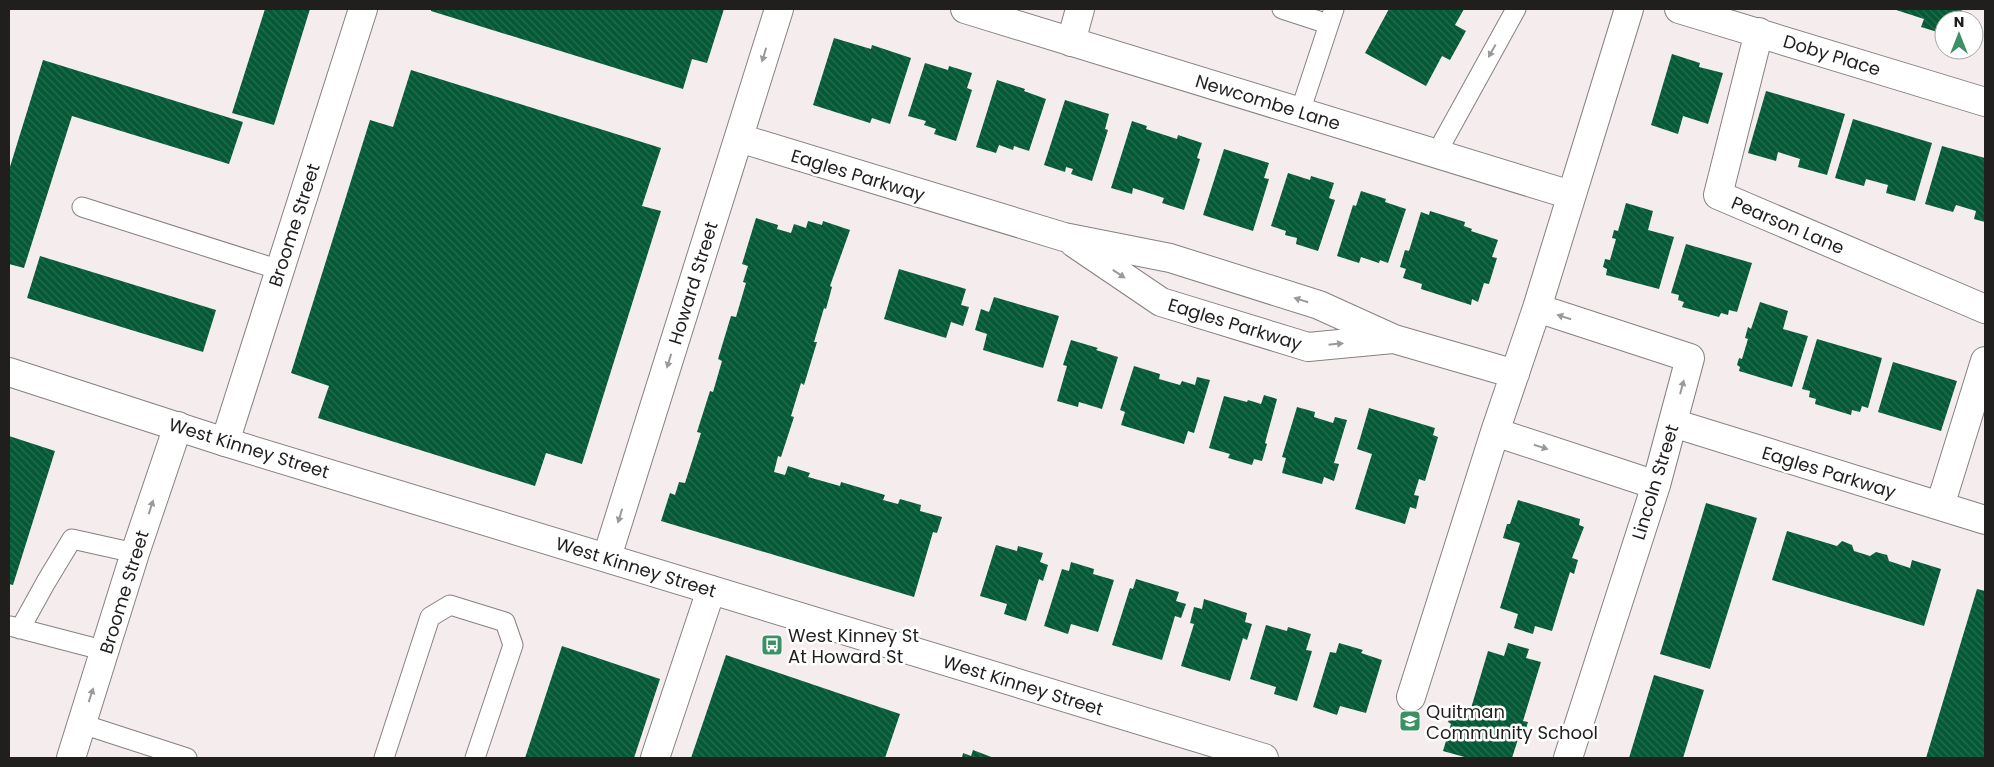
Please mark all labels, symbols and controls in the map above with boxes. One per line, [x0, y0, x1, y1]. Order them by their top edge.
north arrow [1934, 10, 1984, 60]
text: N [1954, 12, 1964, 32]
street label: Doby Place [1780, 28, 1884, 82]
one-way arrow [1488, 44, 1496, 59]
one-way arrow [760, 48, 768, 63]
street label: Newcombe Lane [1192, 68, 1344, 136]
street label: Eagles Parkway [788, 143, 928, 207]
street label: Broome Street [262, 160, 326, 290]
street label: Pearson Lane [1728, 190, 1848, 260]
street label: Howard Street [662, 218, 724, 348]
one-way arrow [1112, 269, 1126, 279]
street label: Eagles Parkway [1165, 292, 1305, 356]
one-way arrow [1293, 295, 1308, 303]
one-way arrow [1556, 313, 1571, 321]
one-way arrow [1328, 340, 1344, 348]
one-way arrow [665, 353, 672, 368]
one-way arrow [1679, 380, 1687, 395]
street label: West Kinney Street [166, 412, 332, 484]
street label: Lincoln Street [1626, 421, 1684, 543]
street label: Eagles Parkway [1759, 440, 1899, 504]
one-way arrow [1534, 443, 1549, 451]
one-way arrow [147, 499, 155, 514]
one-way arrow [616, 509, 624, 524]
street label: Broome Street [93, 527, 155, 657]
street label: West Kinney Street [553, 531, 719, 603]
place label: West Kinney St At Howard St [788, 623, 919, 669]
bus stop icon: West Kinney St At Howard St [760, 633, 784, 657]
street label: West Kinney Street [940, 649, 1106, 721]
one-way arrow [88, 687, 96, 702]
place label: Quitman Community School [1426, 699, 1598, 745]
school or university icon: Quitman Community School [1398, 709, 1422, 733]

